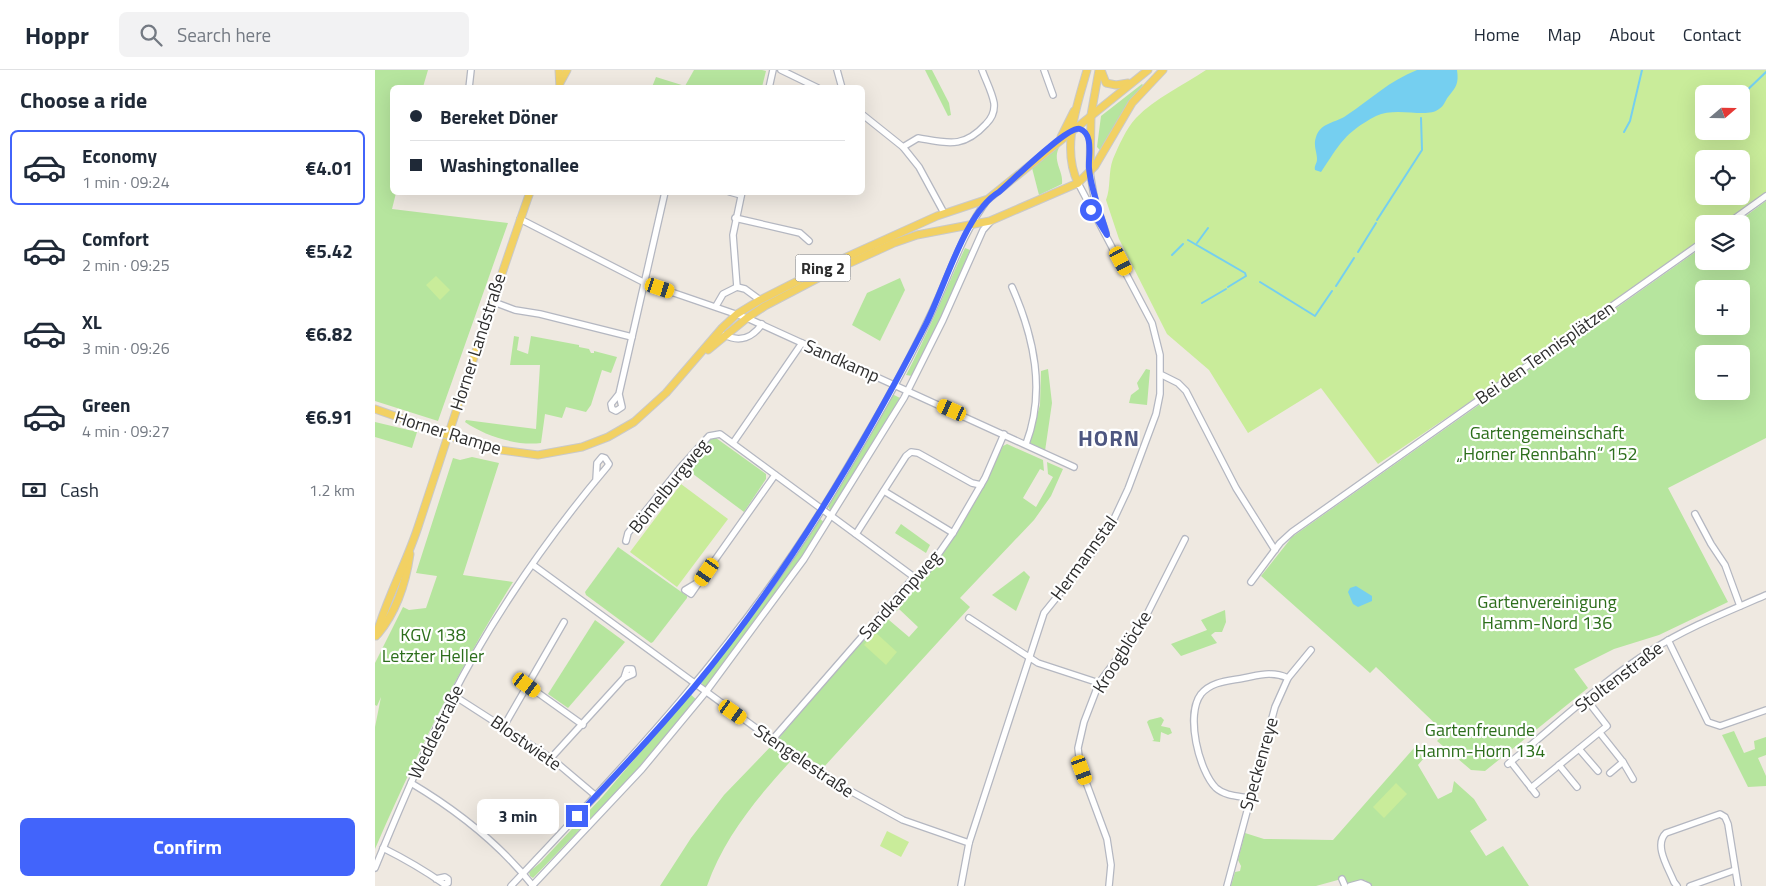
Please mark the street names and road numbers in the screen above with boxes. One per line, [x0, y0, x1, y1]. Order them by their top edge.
road number: Ring 2 [795, 254, 851, 282]
street label: Horner Landstraße [443, 270, 512, 414]
street label: Bei den Tennisplätzen [1469, 294, 1620, 411]
street label: Sandkamp [800, 332, 884, 389]
street label: Horner Rampe [391, 403, 505, 462]
street label: Bömelburgweg [622, 432, 715, 539]
street label: Hermannstal [1044, 510, 1124, 606]
street label: Sandkampweg [852, 544, 947, 645]
street label: Kroogblöcke [1085, 605, 1158, 698]
street label: Stoltenstraße [1569, 635, 1668, 719]
street label: Weddestraße [401, 680, 470, 784]
street label: Blostwiete [485, 708, 567, 777]
street label: Speckenreye [1232, 714, 1285, 814]
street label: Stengelestraße [749, 717, 860, 804]

